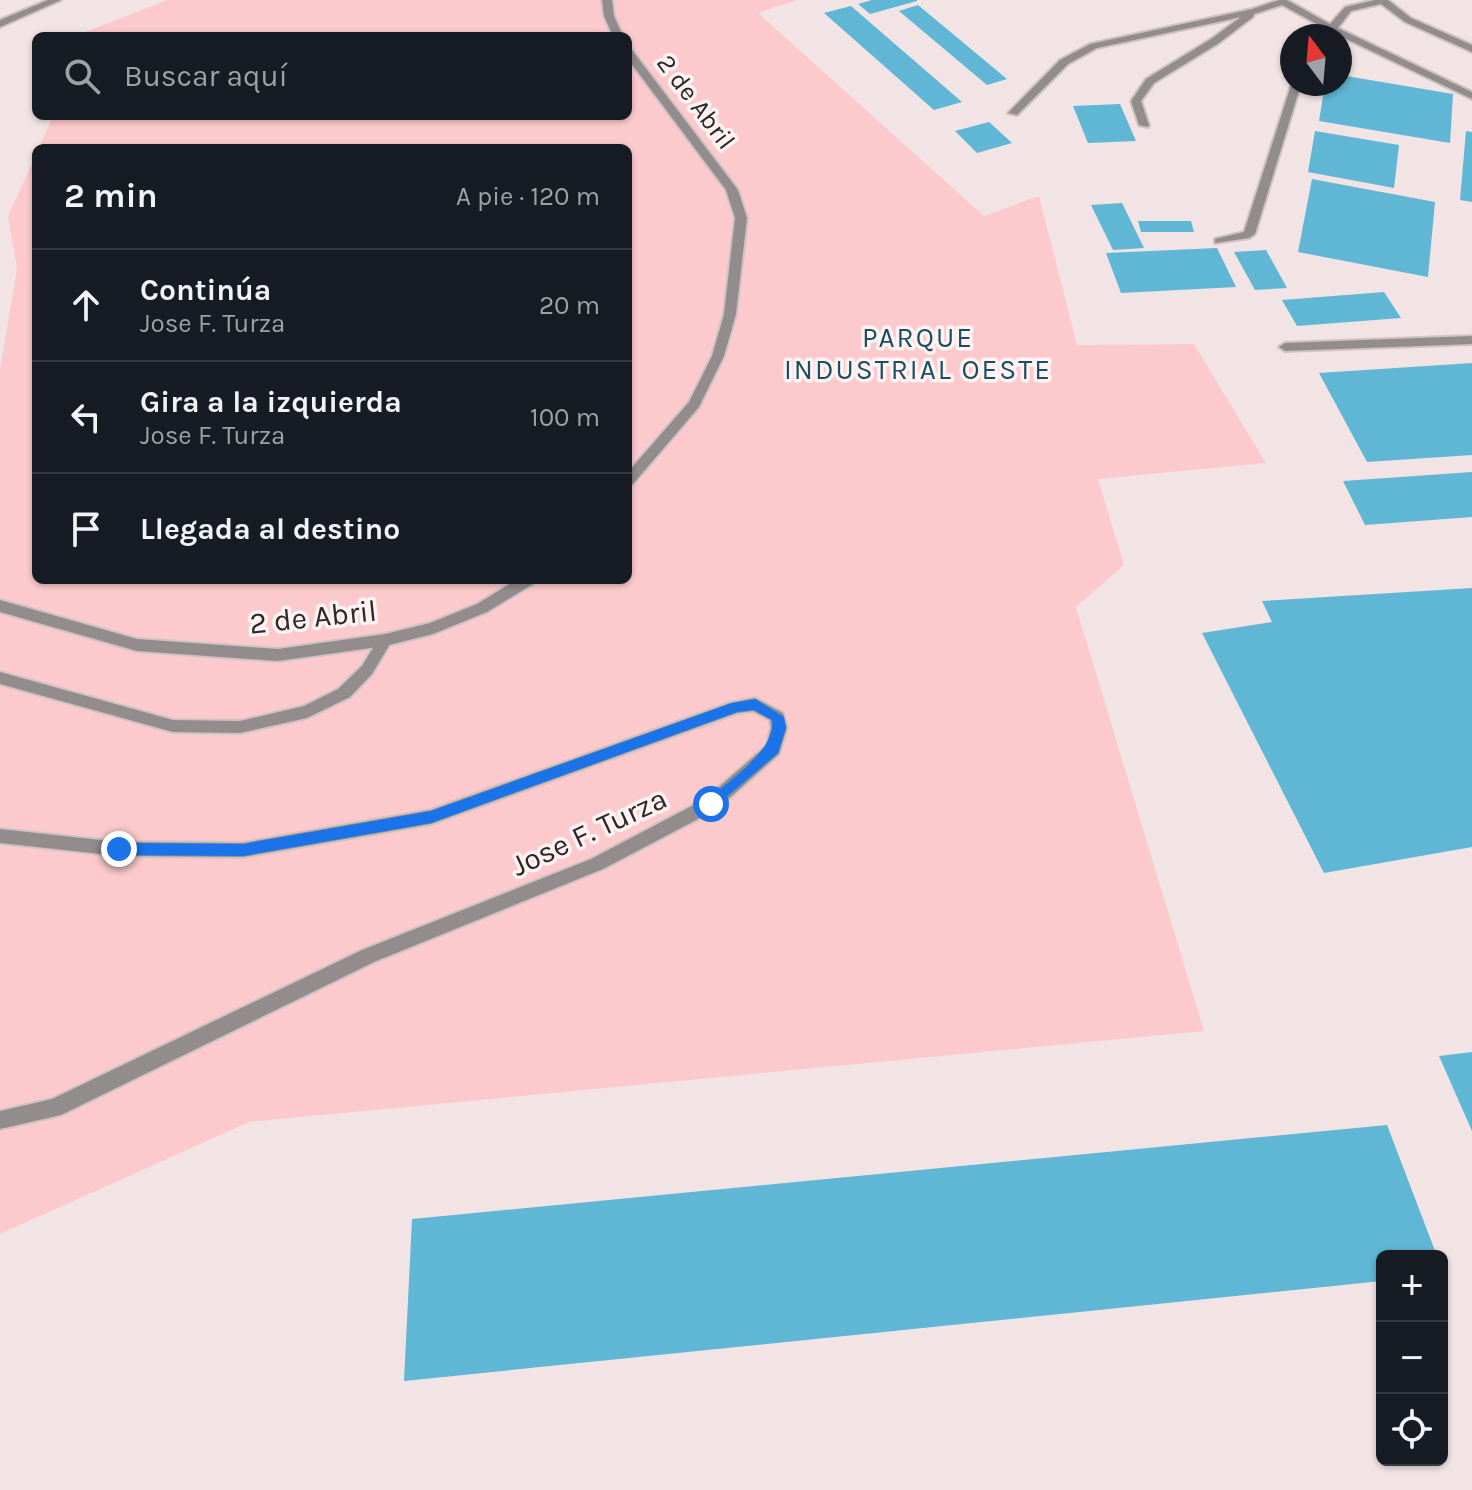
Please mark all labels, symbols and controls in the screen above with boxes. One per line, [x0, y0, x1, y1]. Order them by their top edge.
north arrow [1280, 24, 1352, 96]
search box [32, 32, 632, 120]
street label: 2 de Abril [650, 48, 742, 156]
icon: search [60, 54, 104, 98]
text: Buscar aquí [124, 58, 288, 94]
text: 2 min [64, 176, 158, 216]
text: A pie · 120 m [456, 181, 600, 212]
text: Continúa [140, 272, 271, 308]
icon: ahead [64, 283, 108, 327]
text: 20 m [539, 290, 600, 321]
text: Jose F. Turza [140, 308, 285, 339]
district label: PARQUE INDUSTRIAL OESTE [784, 321, 1052, 386]
text: Gira a la izquierda [140, 384, 402, 420]
icon: left [64, 395, 108, 439]
text: 100 m [530, 402, 600, 433]
text: Jose F. Turza [140, 420, 285, 451]
icon: arrive [64, 507, 108, 551]
text: Llegada al destino [140, 511, 400, 547]
street label: 2 de Abril [247, 592, 379, 642]
street label: Jose F. Turza [505, 780, 673, 884]
route start [693, 786, 729, 822]
route end [101, 831, 137, 867]
map controls [1376, 1250, 1448, 1466]
button: + [1376, 1250, 1448, 1322]
button: − [1376, 1322, 1448, 1394]
button: locate [1376, 1394, 1448, 1466]

